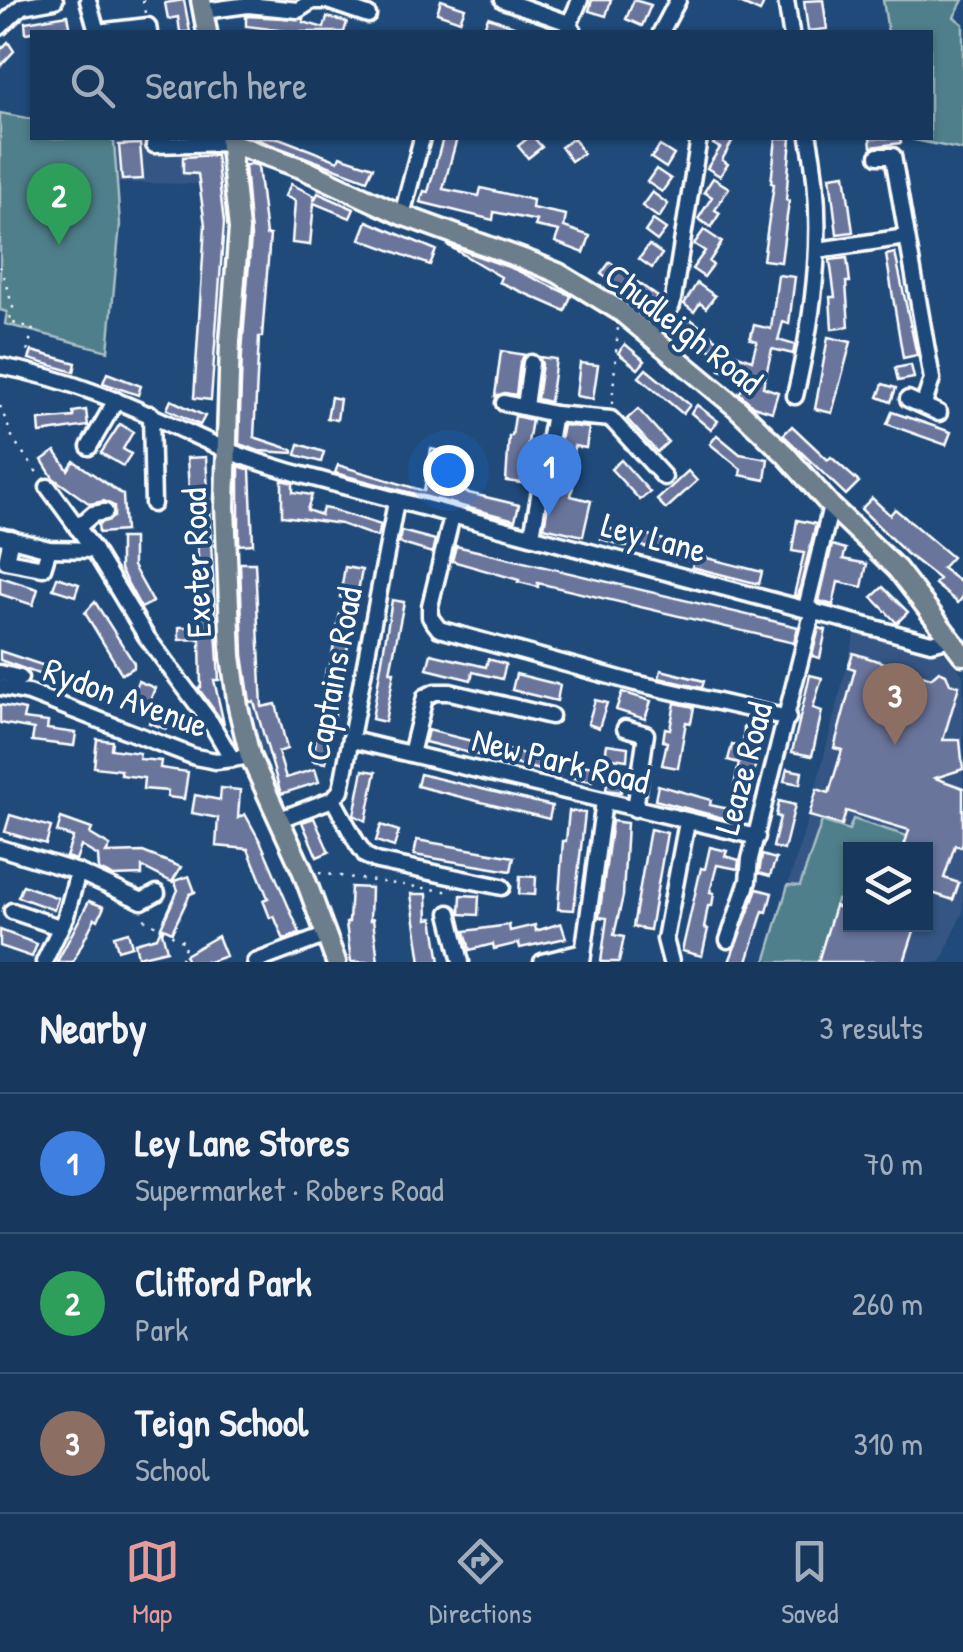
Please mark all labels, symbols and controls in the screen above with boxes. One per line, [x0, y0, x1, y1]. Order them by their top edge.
search box [30, 30, 933, 140]
icon: search [65, 58, 120, 113]
text: Search here [145, 59, 307, 111]
pin: 2 [27, 162, 92, 245]
street label: Chudleigh Road [595, 252, 773, 404]
pin: 1 [516, 434, 582, 516]
your location [423, 445, 474, 496]
street label: Exeter Road [170, 487, 222, 639]
street label: Ley Lane [597, 501, 711, 573]
street label: Captains Road [293, 583, 373, 765]
street label: Rydon Avenue [38, 646, 214, 748]
pin: 3 [862, 662, 928, 745]
street label: Leaze Road [703, 697, 783, 839]
street label: New Park Road [468, 715, 654, 805]
map controls [843, 842, 933, 932]
button: layers [843, 842, 933, 932]
text: Nearby [40, 999, 147, 1056]
text: 3 results [819, 1006, 923, 1049]
text: Ley Lane Stores [135, 1116, 349, 1168]
text: 1 [67, 1142, 78, 1185]
text: 70 m [864, 1142, 923, 1185]
text: Supermarket · Robers Road [135, 1168, 444, 1211]
text: Clifford Park [135, 1256, 311, 1308]
text: 2 [65, 1282, 80, 1325]
text: 260 m [852, 1282, 923, 1325]
text: Park [135, 1308, 189, 1351]
text: Teign School [135, 1396, 308, 1448]
text: 3 [65, 1422, 80, 1465]
text: 310 m [854, 1422, 923, 1465]
text: School [135, 1448, 210, 1491]
tab: Map [125, 1534, 180, 1632]
tab: Directions [429, 1534, 532, 1632]
tab: Saved [781, 1534, 838, 1632]

